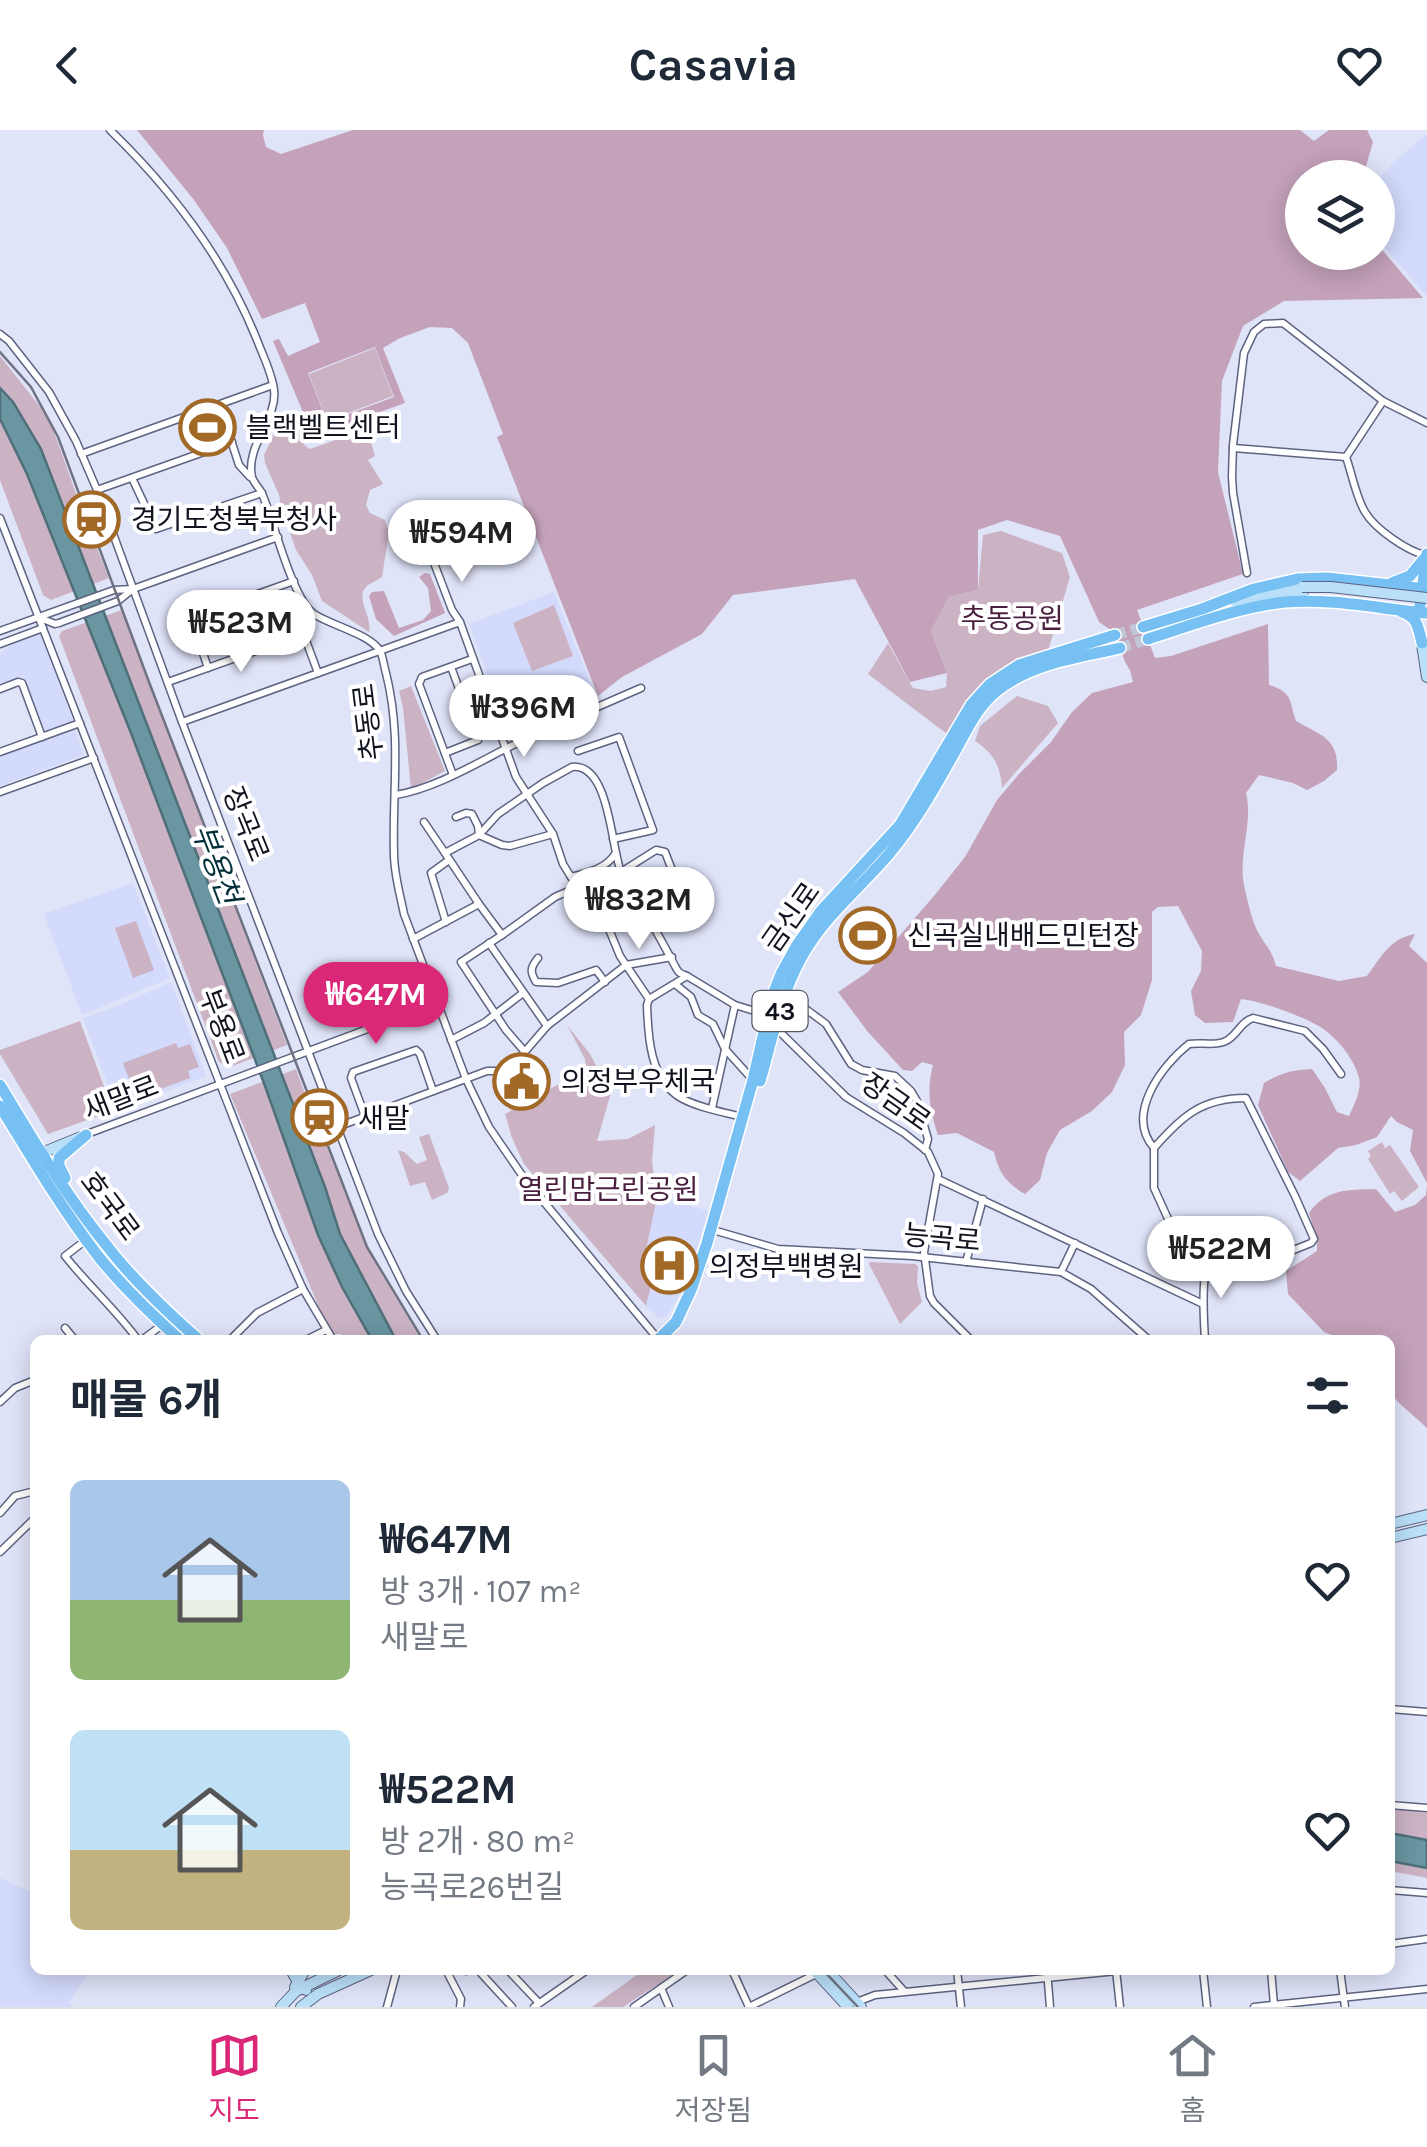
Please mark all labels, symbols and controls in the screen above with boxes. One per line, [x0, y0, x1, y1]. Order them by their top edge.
icon: back [40, 38, 95, 93]
icon: heart [1332, 38, 1387, 93]
text: Casavia [629, 39, 798, 91]
map controls [1285, 160, 1395, 270]
button: layers [1285, 160, 1395, 270]
sports icon: 블랙벨트센터 [177, 397, 237, 457]
place label: 블랙벨트센터 [246, 411, 401, 444]
station icon: 경기도청북부청사 [62, 489, 122, 549]
pin: ₩594M [392, 500, 532, 585]
place label: 경기도청북부청사 [131, 503, 337, 536]
text: ₩594M [410, 514, 514, 551]
pin: ₩523M [171, 590, 311, 675]
park label: 추동공원 [960, 602, 1064, 635]
text: ₩523M [189, 604, 293, 641]
pin: ₩396M [454, 675, 594, 760]
street label: 추동로 [347, 682, 389, 762]
text: ₩396M [471, 689, 577, 726]
street label: 장곡로 [216, 782, 276, 866]
water label: 부용천 [184, 819, 249, 912]
pin: ₩832M [569, 867, 709, 952]
street label: 금신로 [755, 876, 827, 958]
text: ₩832M [586, 881, 692, 918]
sports icon: 신곡실내배드민턴장 [838, 905, 898, 965]
place label: 신곡실내배드민턴장 [907, 919, 1139, 952]
pin: ₩647M [306, 962, 446, 1047]
text: ₩647M [325, 976, 427, 1013]
street label: 부용로 [193, 984, 251, 1068]
road number: 43 [752, 991, 808, 1031]
public building icon: 의정부우체국 [492, 1051, 552, 1111]
place label: 의정부우체국 [561, 1065, 716, 1098]
street label: 장금로 [855, 1066, 937, 1138]
street label: 새말로 [79, 1069, 163, 1127]
station icon: 새말 [289, 1088, 349, 1148]
place label: 새말 [358, 1102, 410, 1135]
street label: 호국로 [74, 1165, 146, 1247]
park label: 열린맘근린공원 [518, 1173, 698, 1206]
pin: ₩522M [1151, 1216, 1291, 1301]
street label: 능곡로 [902, 1218, 982, 1258]
text: ₩522M [1169, 1230, 1273, 1267]
hospital icon: 의정부백병원 [640, 1236, 700, 1296]
place label: 의정부백병원 [709, 1250, 864, 1283]
icon: filters [1300, 1368, 1355, 1423]
text: 매물 6개 [70, 1375, 222, 1425]
text: ₩647M [380, 1514, 513, 1564]
icon: home [150, 1520, 270, 1640]
icon: heart [1300, 1553, 1355, 1608]
text: 방 3개 · 107 m² [380, 1573, 581, 1610]
text: 새말로 [380, 1619, 468, 1656]
text: ₩522M [380, 1764, 517, 1814]
icon: home [150, 1770, 270, 1890]
icon: heart [1300, 1803, 1355, 1858]
text: 방 2개 · 80 m² [380, 1823, 575, 1860]
text: 능곡로26번길 [380, 1869, 564, 1906]
tab: 지도 [207, 2028, 262, 2128]
tab: 저장됨 [675, 2028, 752, 2128]
tab: 홈 [1165, 2028, 1220, 2128]

